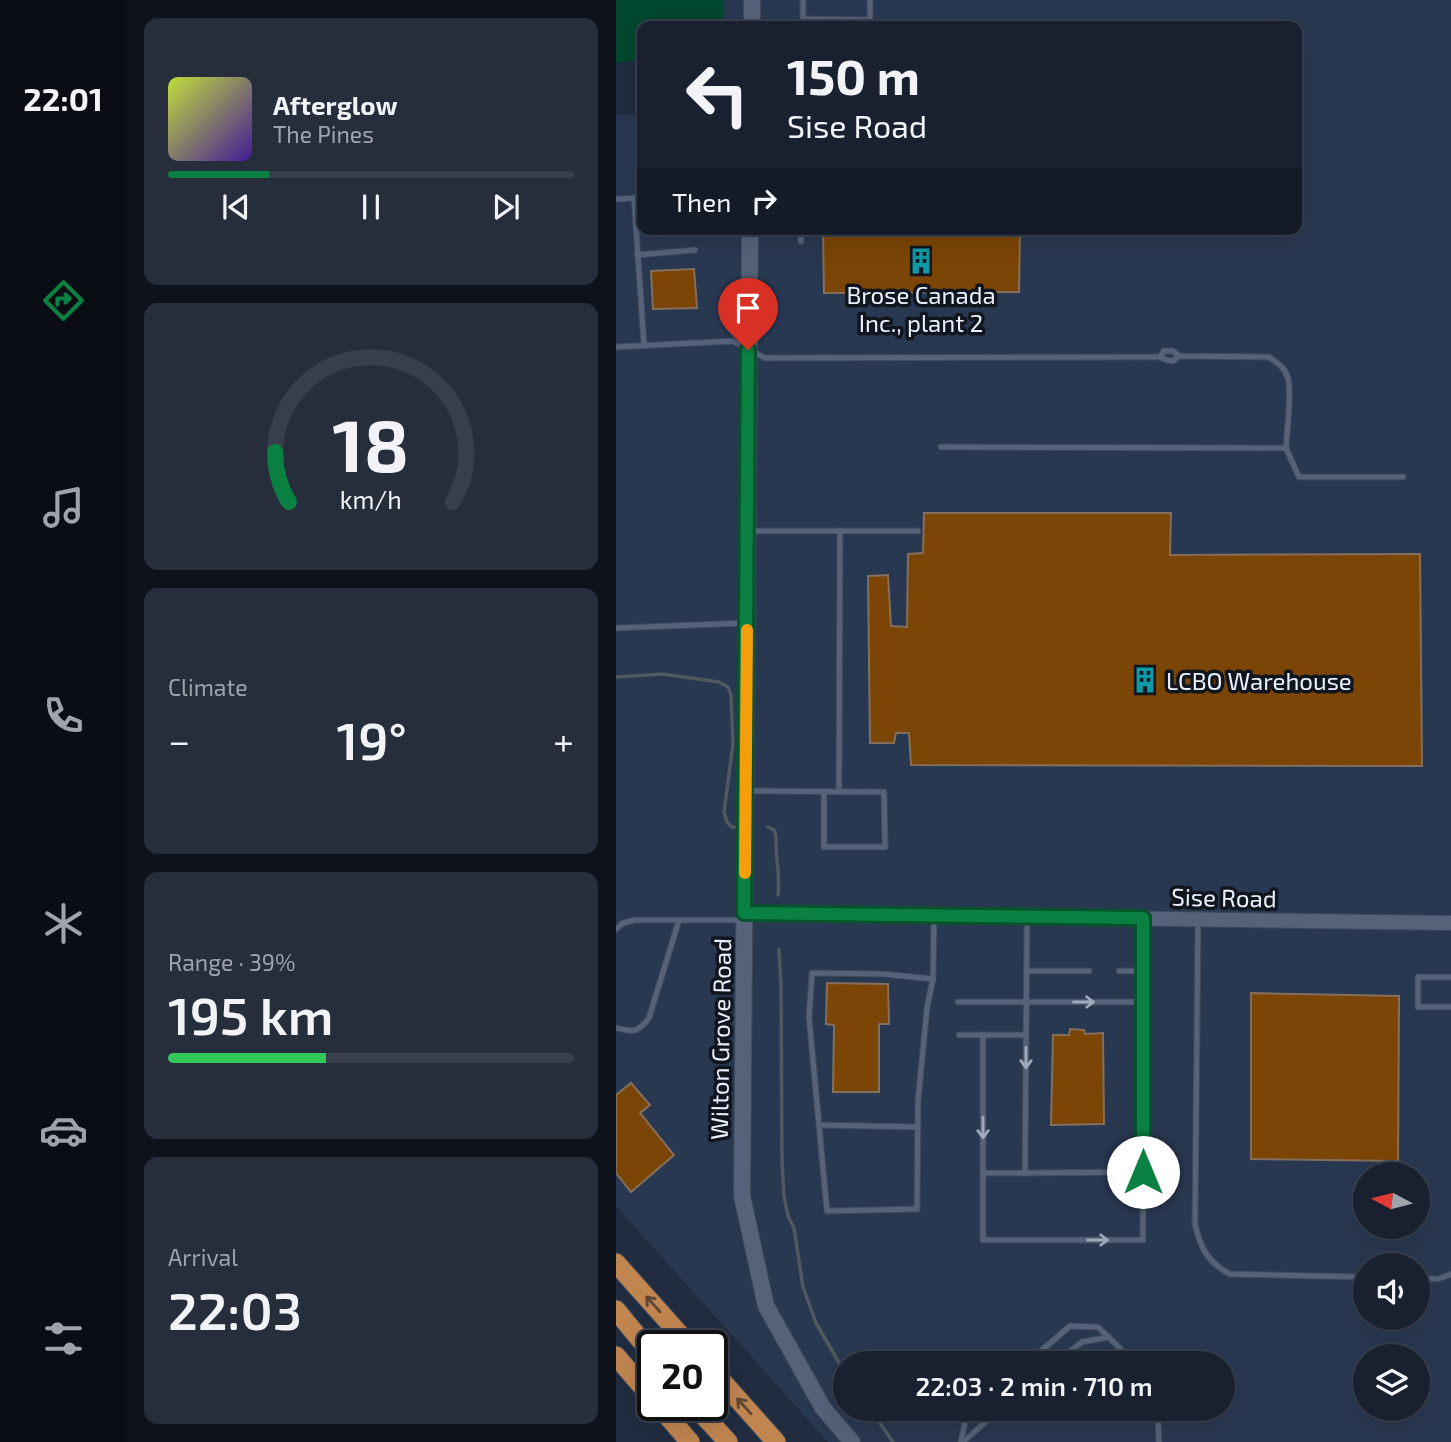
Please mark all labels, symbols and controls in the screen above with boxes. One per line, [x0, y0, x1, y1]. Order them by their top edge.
text: 150 m [787, 46, 920, 105]
icon: left [672, 49, 763, 140]
text: 22:01 [23, 79, 103, 117]
text: Afterglow [273, 89, 398, 120]
text: Sise Road [787, 106, 927, 144]
text: The Pines [273, 120, 374, 148]
icon: right [745, 182, 783, 220]
text: Then [672, 186, 731, 217]
icon: previous [217, 188, 255, 226]
icon: pause [352, 188, 390, 226]
icon: next [487, 188, 525, 226]
building icon: Brose Canada Inc., plant 2 [906, 246, 936, 276]
icon: directions [39, 276, 88, 325]
pin [718, 278, 778, 350]
place label: Brose Canada Inc., plant 2 [846, 280, 996, 337]
icon: arrive [729, 289, 767, 327]
text: 18 [333, 400, 409, 488]
icon: music [39, 483, 88, 532]
text: km/h [340, 484, 402, 514]
building icon: LCBO Warehouse [1130, 665, 1160, 695]
place label: LCBO Warehouse [1166, 666, 1352, 695]
text: Climate [168, 673, 248, 701]
icon: phone [39, 691, 88, 740]
text: 19° [336, 708, 407, 770]
text: − [168, 717, 190, 763]
text: + [553, 717, 574, 763]
street label: Sise Road [1171, 882, 1277, 912]
icon: climate [39, 899, 88, 948]
street label: Wilton Grove Road [704, 938, 736, 1140]
text: Range · 39% [168, 948, 296, 976]
text: 195 km [168, 983, 333, 1045]
one-way arrow [1072, 995, 1095, 1009]
one-way arrow [1019, 1047, 1033, 1070]
icon: car [39, 1106, 88, 1155]
one-way arrow [976, 1116, 990, 1139]
position arrow [1106, 1135, 1180, 1209]
north arrow [1353, 1162, 1430, 1239]
map controls [1353, 1162, 1430, 1421]
one-way arrow [1086, 1233, 1109, 1247]
text: Arrival [168, 1243, 238, 1271]
button: sound [1353, 1253, 1430, 1330]
text: 22:03 [168, 1278, 302, 1340]
one-way arrow [645, 1296, 661, 1314]
icon: filters [39, 1314, 88, 1363]
speed limit sign: 20 [637, 1330, 728, 1421]
button: layers [1353, 1344, 1430, 1421]
text: 22:03 · 2 min · 710 m [915, 1370, 1153, 1401]
one-way arrow [736, 1398, 753, 1415]

